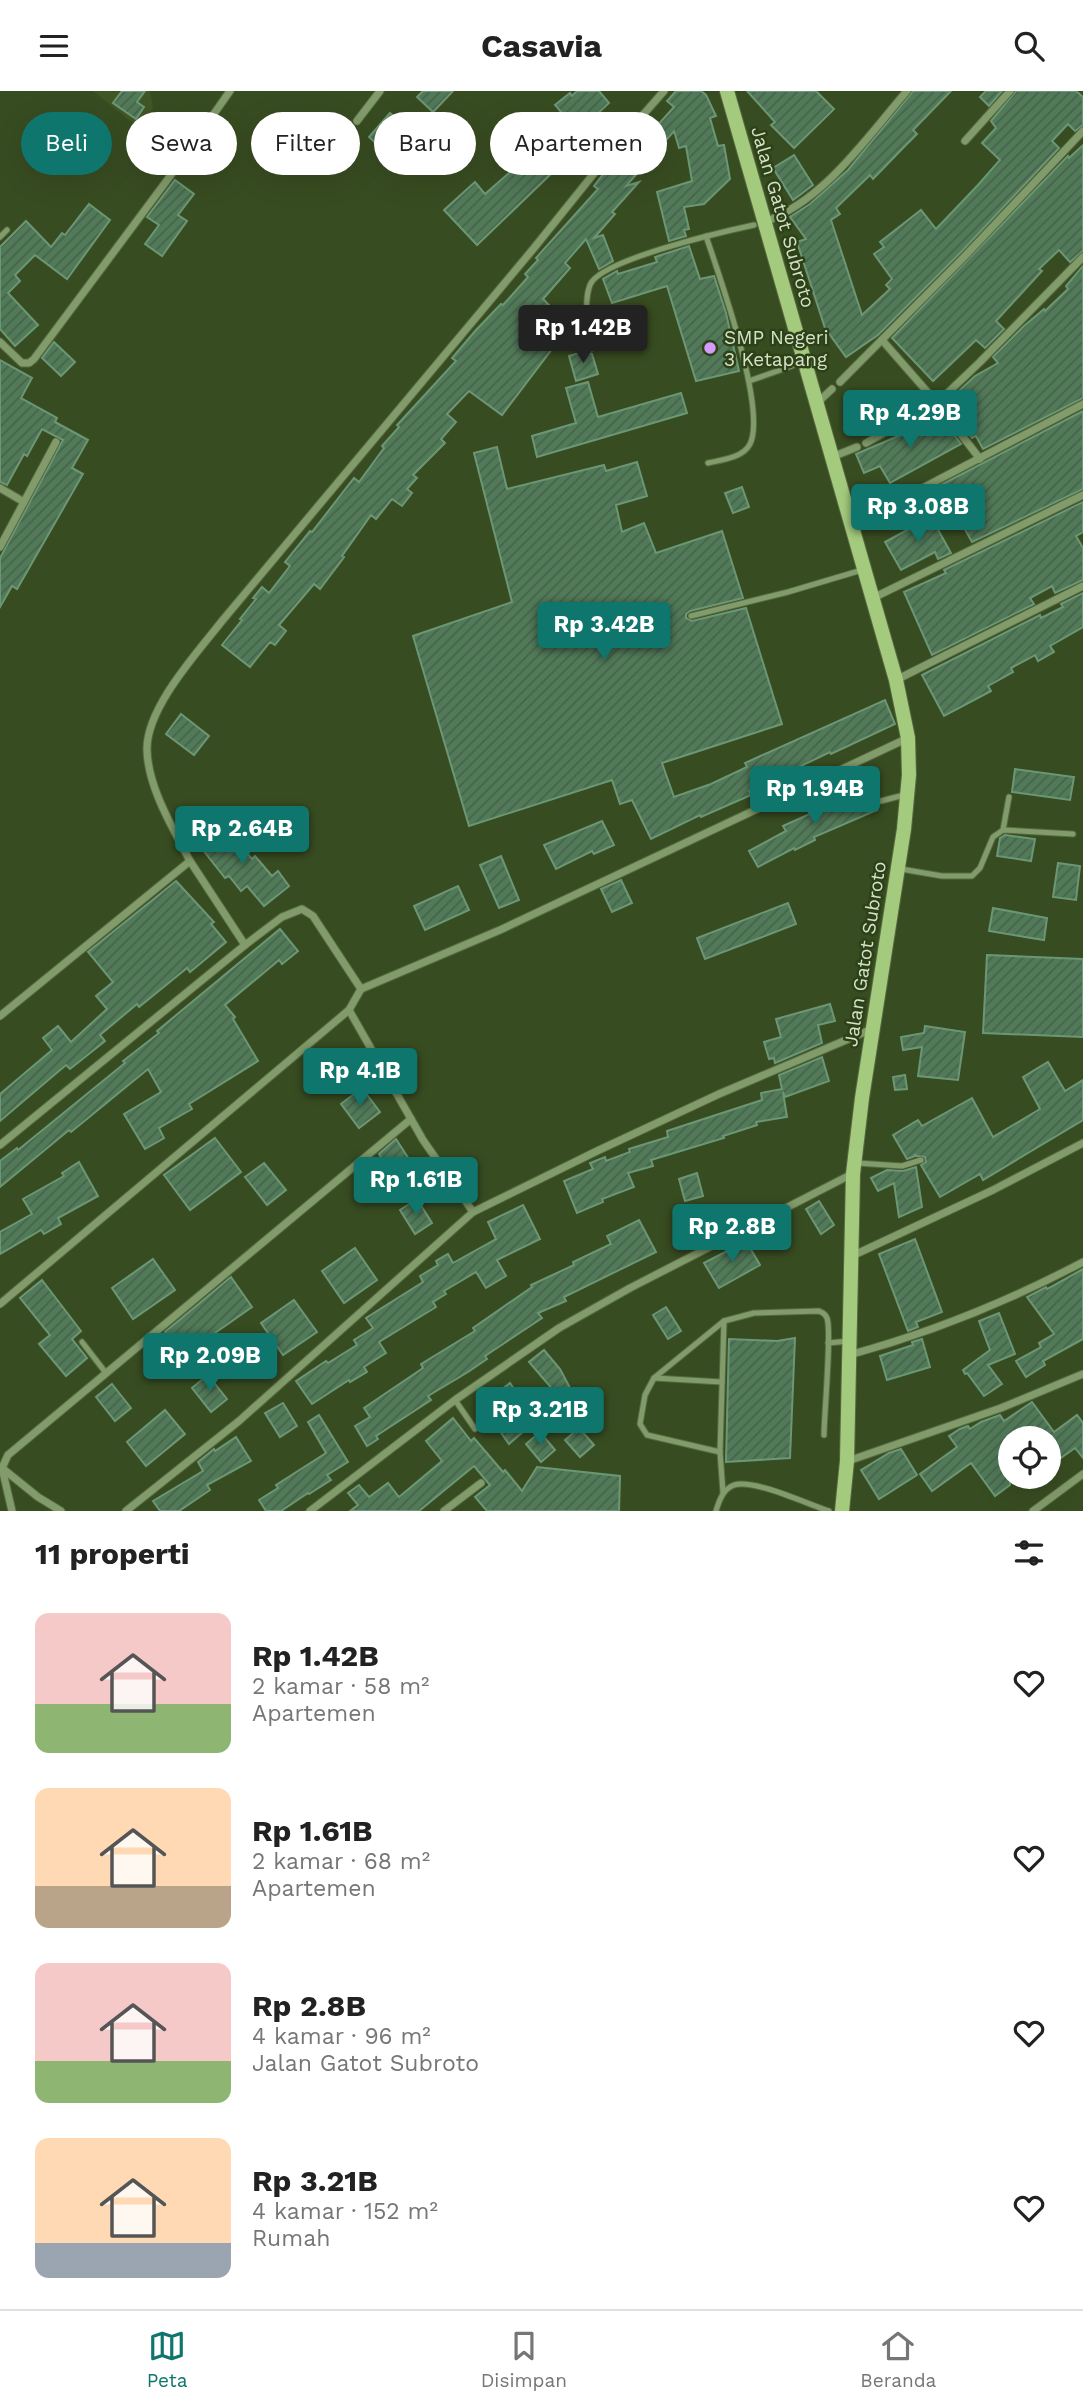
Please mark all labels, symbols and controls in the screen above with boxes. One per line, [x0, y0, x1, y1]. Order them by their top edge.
icon: menu [35, 27, 73, 65]
text: Casavia [481, 27, 602, 65]
icon: search [1010, 27, 1048, 65]
chip: Beli [21, 112, 112, 175]
chip: Sewa [126, 112, 237, 175]
chip: Filter [251, 112, 360, 175]
chip: Baru [374, 112, 476, 175]
chip: Apartemen [490, 112, 667, 175]
street label: Jalan Gatot Subroto [746, 124, 820, 310]
pin: Rp 1.42B [511, 306, 655, 365]
text: Rp 1.42B [534, 314, 632, 341]
place label: SMP Negeri 3 Ketapang [724, 326, 829, 371]
marker: SMP Negeri 3 Ketapang [702, 340, 718, 356]
pin: Rp 4.29B [838, 391, 982, 450]
text: Rp 4.29B [859, 399, 961, 426]
pin: Rp 3.08B [846, 484, 990, 544]
text: Rp 3.08B [867, 493, 969, 520]
pin: Rp 3.42B [532, 603, 676, 662]
text: Rp 3.42B [553, 611, 655, 638]
pin: Rp 1.94B [743, 767, 887, 826]
text: Rp 1.94B [766, 775, 864, 802]
pin: Rp 2.64B [170, 807, 314, 866]
text: Rp 2.64B [191, 815, 293, 842]
street label: Jalan Gatot Subroto [839, 860, 891, 1048]
pin: Rp 4.1B [295, 1049, 425, 1108]
text: Rp 4.1B [319, 1057, 401, 1084]
pin: Rp 1.61B [344, 1157, 488, 1217]
text: Rp 1.61B [370, 1166, 462, 1193]
pin: Rp 2.8B [667, 1205, 797, 1264]
text: Rp 2.8B [688, 1213, 776, 1240]
pin: Rp 2.09B [138, 1333, 282, 1393]
text: Rp 2.09B [159, 1342, 261, 1369]
pin: Rp 3.21B [468, 1387, 612, 1447]
text: Rp 3.21B [492, 1396, 588, 1423]
map controls [998, 1426, 1061, 1489]
button: locate [998, 1426, 1061, 1489]
icon: filters [1010, 1534, 1048, 1572]
text: 11 properti [35, 1536, 190, 1571]
text: Rp 1.42B [252, 1638, 379, 1673]
icon: home [91, 1641, 175, 1725]
icon: heart [1010, 1664, 1048, 1702]
text: 2 kamar · 58 m² [252, 1673, 429, 1700]
text: Apartemen [252, 1700, 376, 1727]
text: Rp 1.61B [252, 1813, 373, 1848]
icon: home [91, 1816, 175, 1900]
icon: heart [1010, 1839, 1048, 1877]
text: 2 kamar · 68 m² [252, 1848, 430, 1875]
text: Apartemen [252, 1875, 376, 1902]
text: Rp 2.8B [252, 1988, 366, 2023]
icon: home [91, 1991, 175, 2075]
icon: heart [1010, 2014, 1048, 2052]
text: 4 kamar · 96 m² [252, 2023, 431, 2050]
text: Jalan Gatot Subroto [252, 2050, 479, 2077]
text: Rp 3.21B [252, 2163, 378, 2198]
icon: home [91, 2166, 175, 2250]
icon: heart [1010, 2189, 1048, 2227]
text: 4 kamar · 152 m² [252, 2198, 438, 2225]
text: Rumah [252, 2225, 330, 2252]
tab: Peta [147, 2327, 187, 2392]
tab: Disimpan [481, 2327, 567, 2392]
tab: Beranda [860, 2327, 936, 2392]

